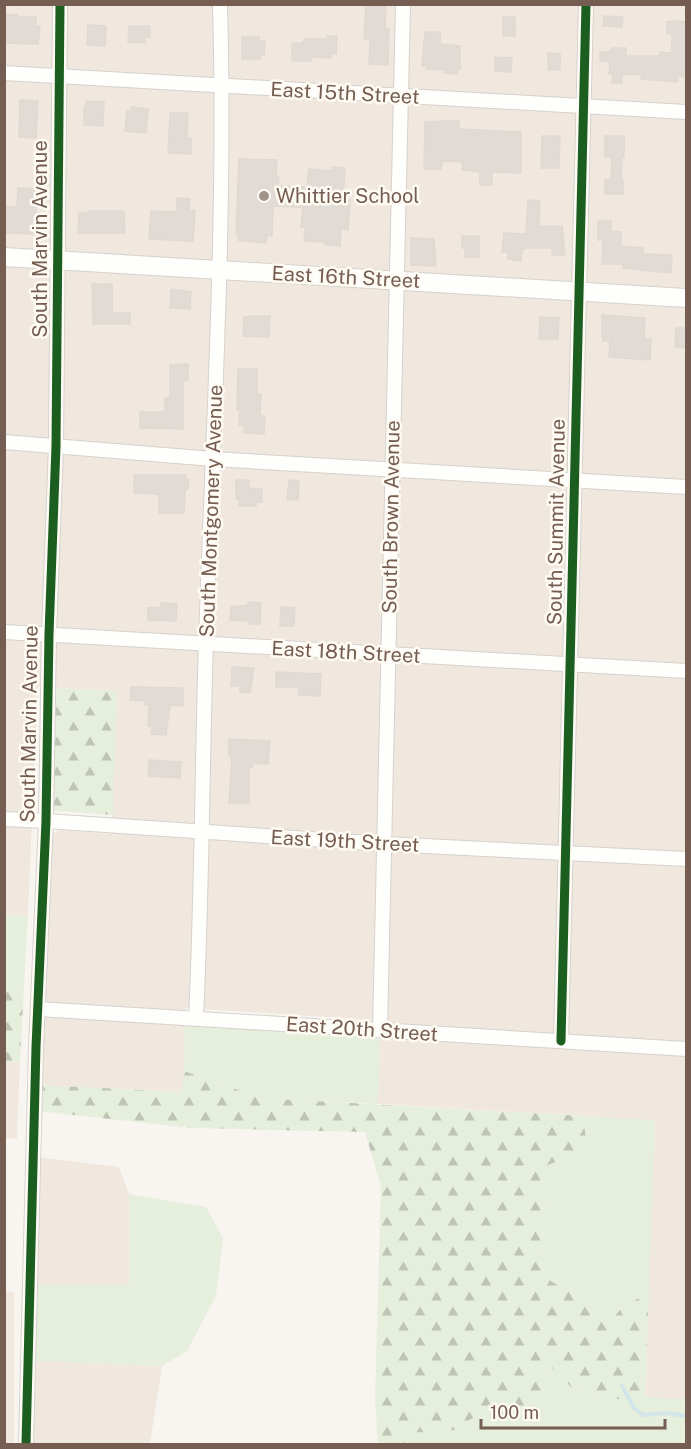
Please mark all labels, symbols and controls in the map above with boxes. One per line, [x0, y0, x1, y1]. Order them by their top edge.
street label: East 15th Street [270, 77, 420, 109]
street label: South Marvin Avenue [28, 140, 52, 338]
place label: Whittier School [276, 184, 419, 208]
marker: Whittier School [257, 189, 271, 203]
street label: East 16th Street [271, 261, 421, 293]
street label: South Montgomery Avenue [195, 384, 227, 638]
street label: South Summit Avenue [542, 419, 570, 625]
street label: South Brown Avenue [377, 420, 405, 614]
street label: South Marvin Avenue [15, 625, 43, 823]
street label: East 18th Street [271, 636, 421, 668]
street label: East 19th Street [270, 825, 420, 857]
street label: East 20th Street [285, 1012, 439, 1046]
scale bar [481, 1392, 666, 1430]
text: 100 m [490, 1402, 539, 1423]

